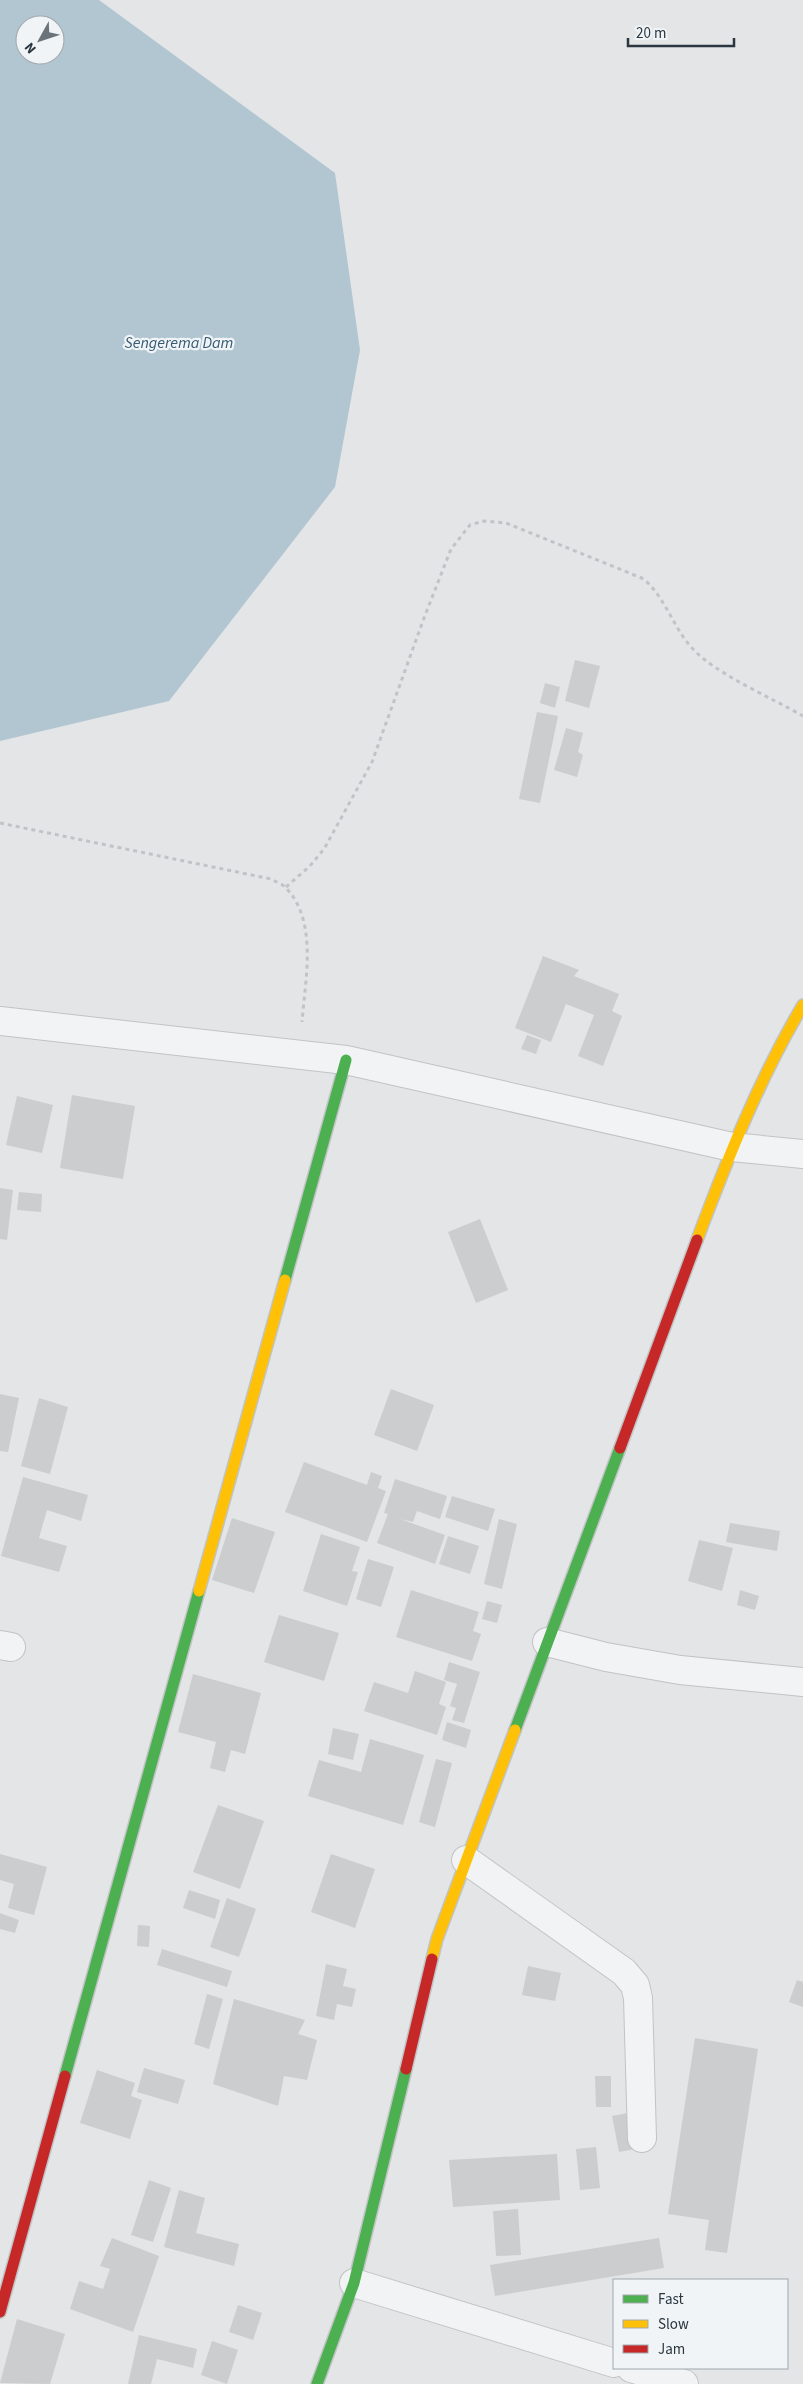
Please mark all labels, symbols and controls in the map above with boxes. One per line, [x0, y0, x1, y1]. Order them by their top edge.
north arrow [15, 15, 65, 65]
scale bar [628, 15, 734, 47]
text: 20 m [636, 23, 666, 44]
text: N [20, 38, 41, 58]
water label: Sengerema Dam [125, 332, 233, 354]
legend [613, 2279, 788, 2369]
text: Fast [658, 2289, 684, 2310]
text: Slow [658, 2314, 689, 2335]
text: Jam [658, 2339, 685, 2360]

